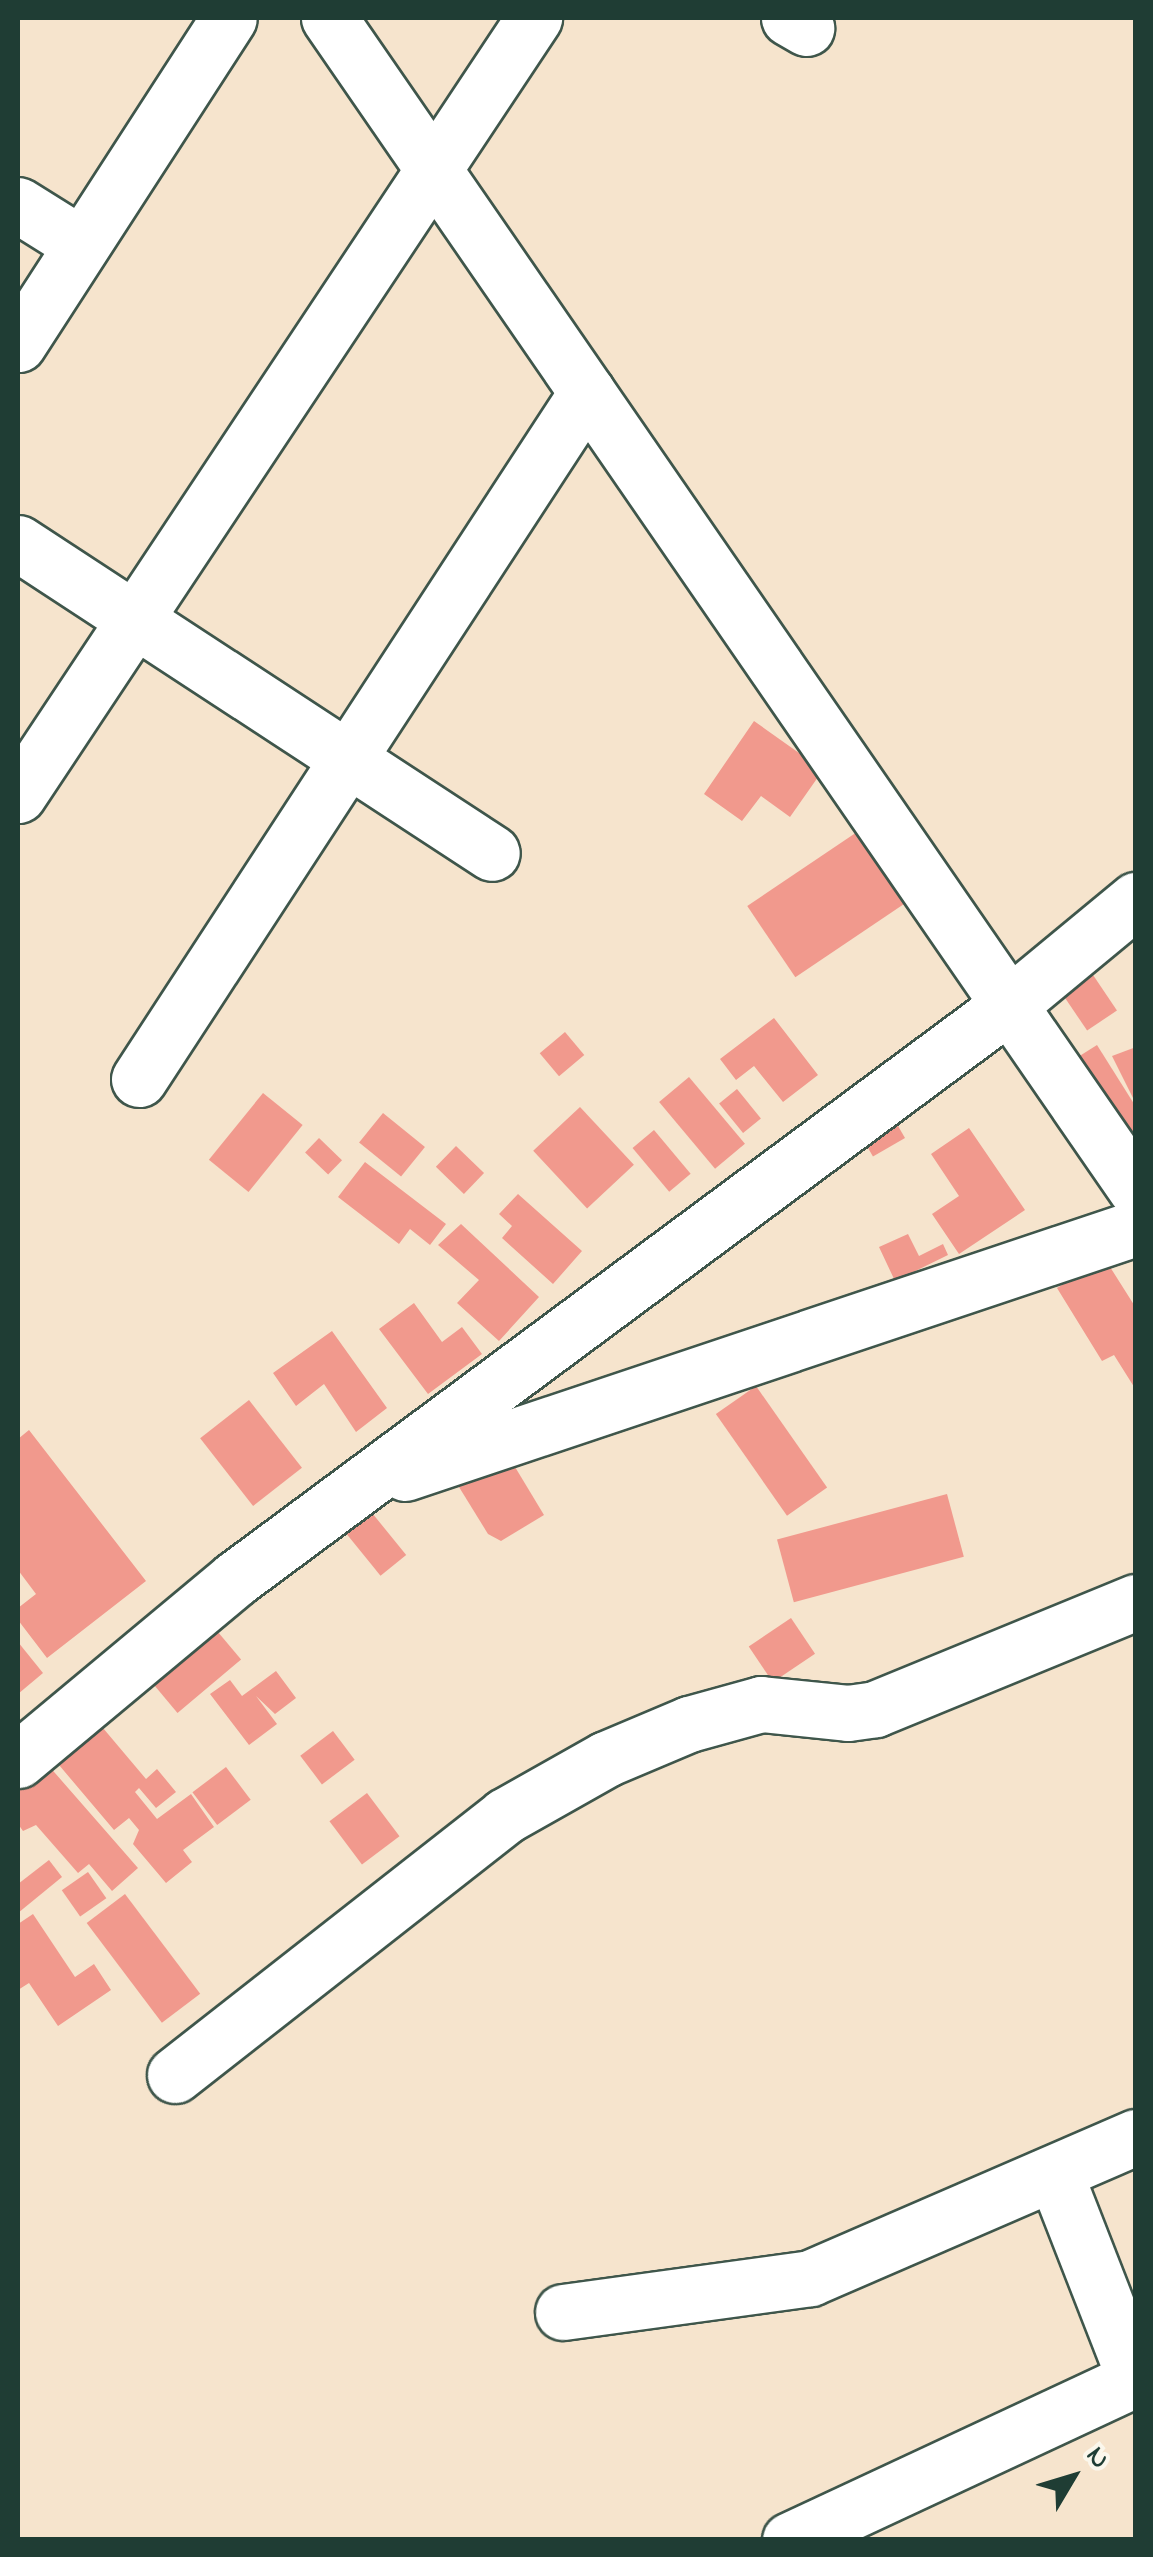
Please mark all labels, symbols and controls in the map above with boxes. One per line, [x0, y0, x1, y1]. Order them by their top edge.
north arrow [1023, 2427, 1123, 2527]
text: N [1075, 2438, 1119, 2478]

